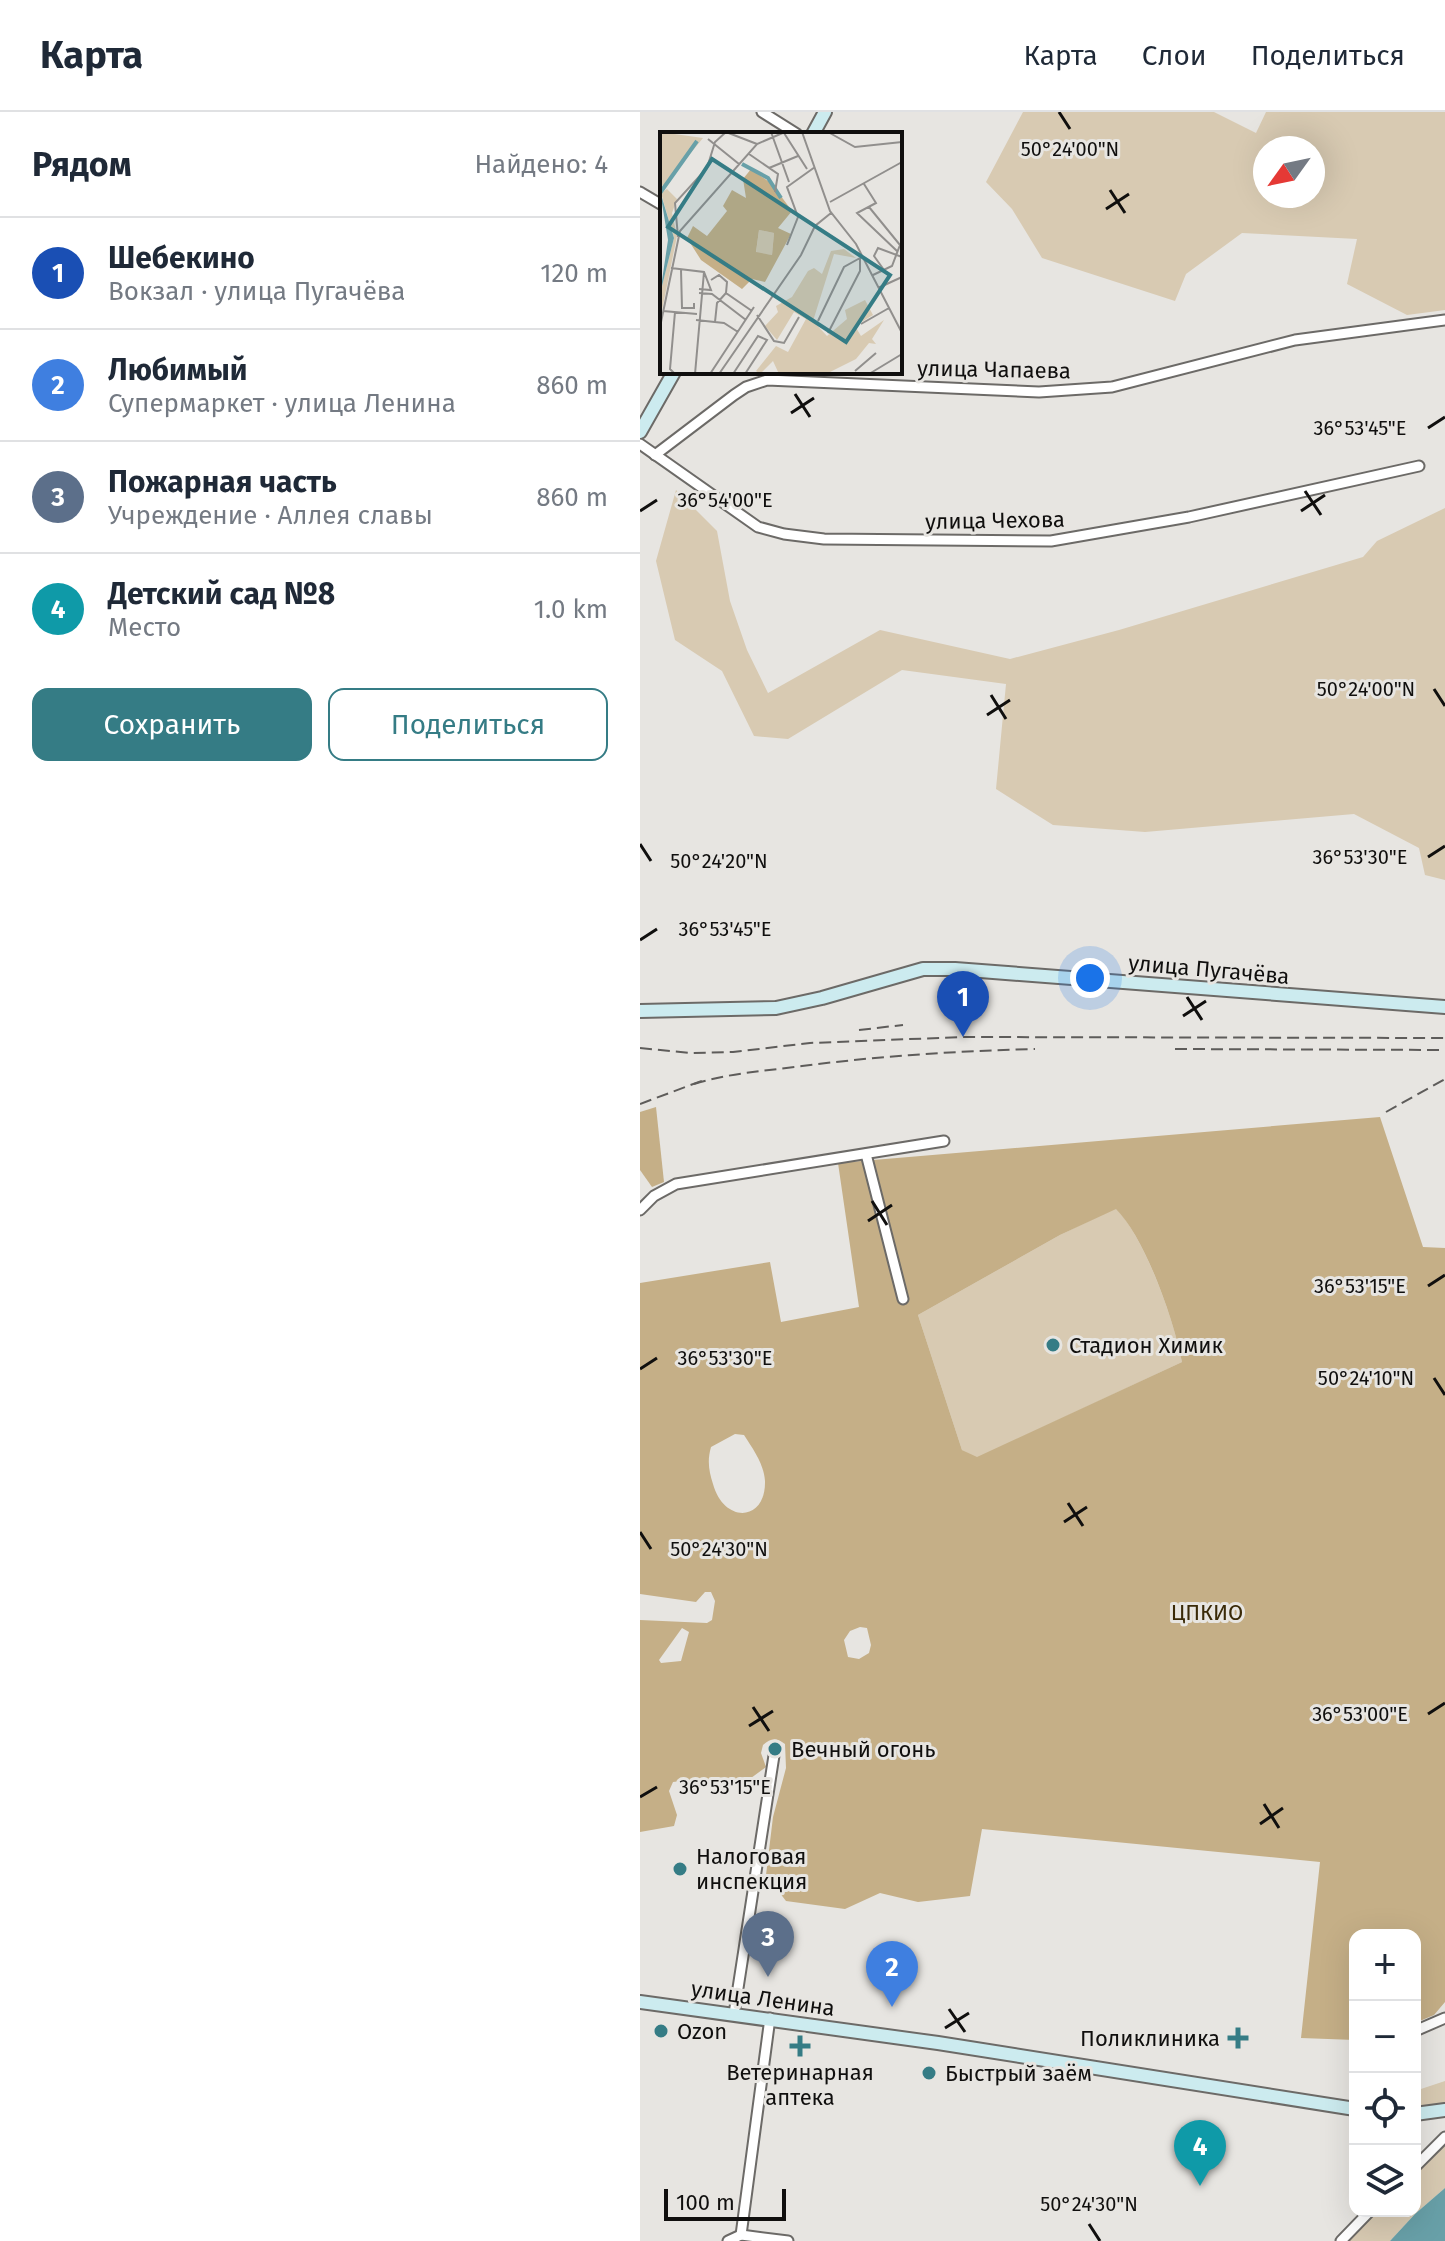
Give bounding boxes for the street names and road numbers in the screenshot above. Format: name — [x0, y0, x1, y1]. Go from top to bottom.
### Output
street label: улица Чапаева — [917, 355, 1071, 384]
street label: улица Чехова — [925, 506, 1065, 535]
street label: улица Пугачёва — [1127, 949, 1291, 990]
street label: улица Ленина — [689, 1975, 837, 2022]

